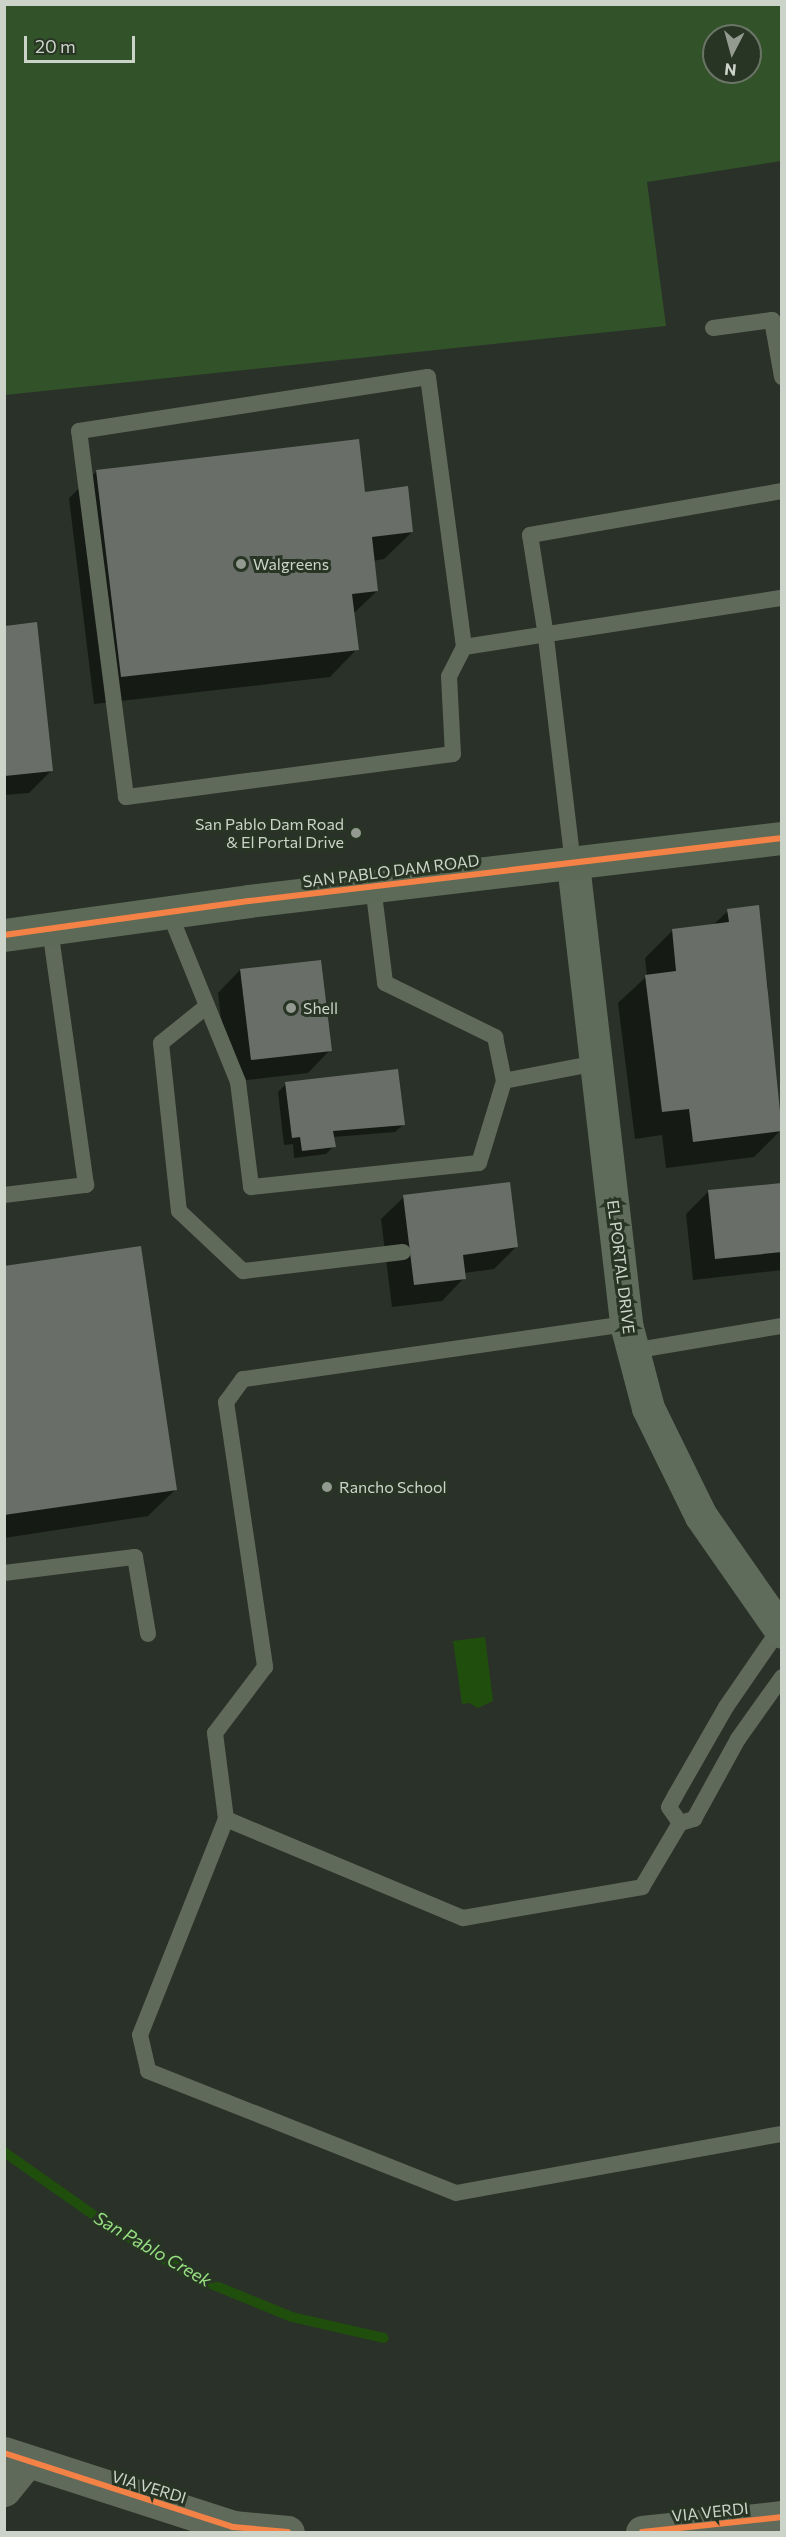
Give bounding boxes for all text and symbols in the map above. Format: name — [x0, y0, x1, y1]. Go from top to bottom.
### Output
scale bar — [27, 24, 138, 62]
north arrow — [702, 24, 762, 84]
text: 20 m — [35, 35, 76, 57]
text: N — [723, 60, 737, 80]
place label: Walgreens — [253, 554, 329, 574]
marker: Walgreens — [234, 557, 248, 571]
place label: San Pablo Dam Road & El Portal Drive — [195, 814, 344, 852]
marker: San Pablo Dam Road & El Portal Drive — [349, 826, 363, 840]
street label: SAN PABLO DAM ROAD — [302, 851, 480, 891]
place label: Shell — [303, 998, 338, 1018]
marker: Shell — [284, 1001, 298, 1015]
street label: EL PORTAL DRIVE — [603, 1199, 639, 1335]
place label: Rancho School — [339, 1477, 447, 1497]
marker: Rancho School — [320, 1480, 334, 1494]
water label: San Pablo Creek — [91, 2207, 215, 2291]
street label: VIA VERDI — [109, 2467, 189, 2507]
street label: VIA VERDI — [671, 2498, 749, 2526]

